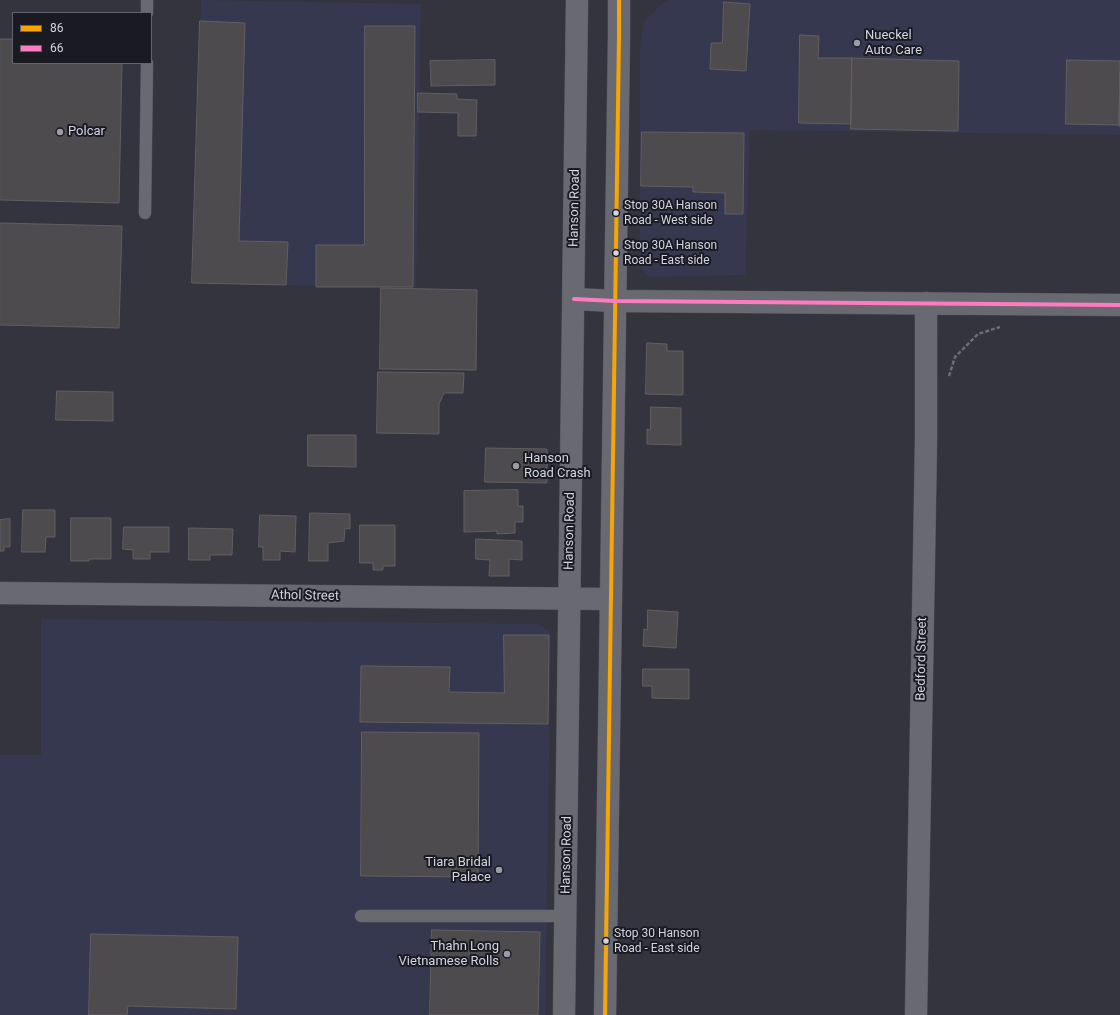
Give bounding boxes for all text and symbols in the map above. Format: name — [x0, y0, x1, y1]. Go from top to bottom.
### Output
legend — [12, 12, 152, 64]
text: 86 — [50, 21, 64, 35]
place label: Nueckel Auto Care — [865, 28, 922, 59]
marker: Nueckel Auto Care — [852, 38, 862, 48]
text: 66 — [50, 41, 64, 55]
place label: Polcar — [68, 124, 105, 140]
marker: Polcar — [55, 127, 65, 137]
street label: Hanson Road — [567, 169, 583, 247]
place label: Stop 30A Hanson Road - West side — [624, 199, 717, 227]
marker: Stop 30A Hanson Road - West side — [611, 208, 621, 218]
place label: Stop 30A Hanson Road - East side — [624, 239, 717, 267]
marker: Stop 30A Hanson Road - East side — [611, 248, 621, 258]
place label: Hanson Road Crash — [524, 451, 591, 482]
marker: Hanson Road Crash — [511, 461, 521, 471]
street label: Hanson Road — [562, 492, 578, 570]
street label: Athol Street — [271, 588, 339, 604]
street label: Bedford Street — [913, 617, 931, 701]
street label: Hanson Road — [559, 816, 575, 894]
place label: Tiara Bridal Palace — [425, 855, 491, 886]
marker: Tiara Bridal Palace — [494, 865, 504, 875]
place label: Stop 30 Hanson Road - East side — [614, 927, 699, 955]
marker: Stop 30 Hanson Road - East side — [601, 936, 611, 946]
place label: Thahn Long Vietnamese Rolls — [399, 939, 499, 970]
marker: Thahn Long Vietnamese Rolls — [502, 949, 512, 959]

